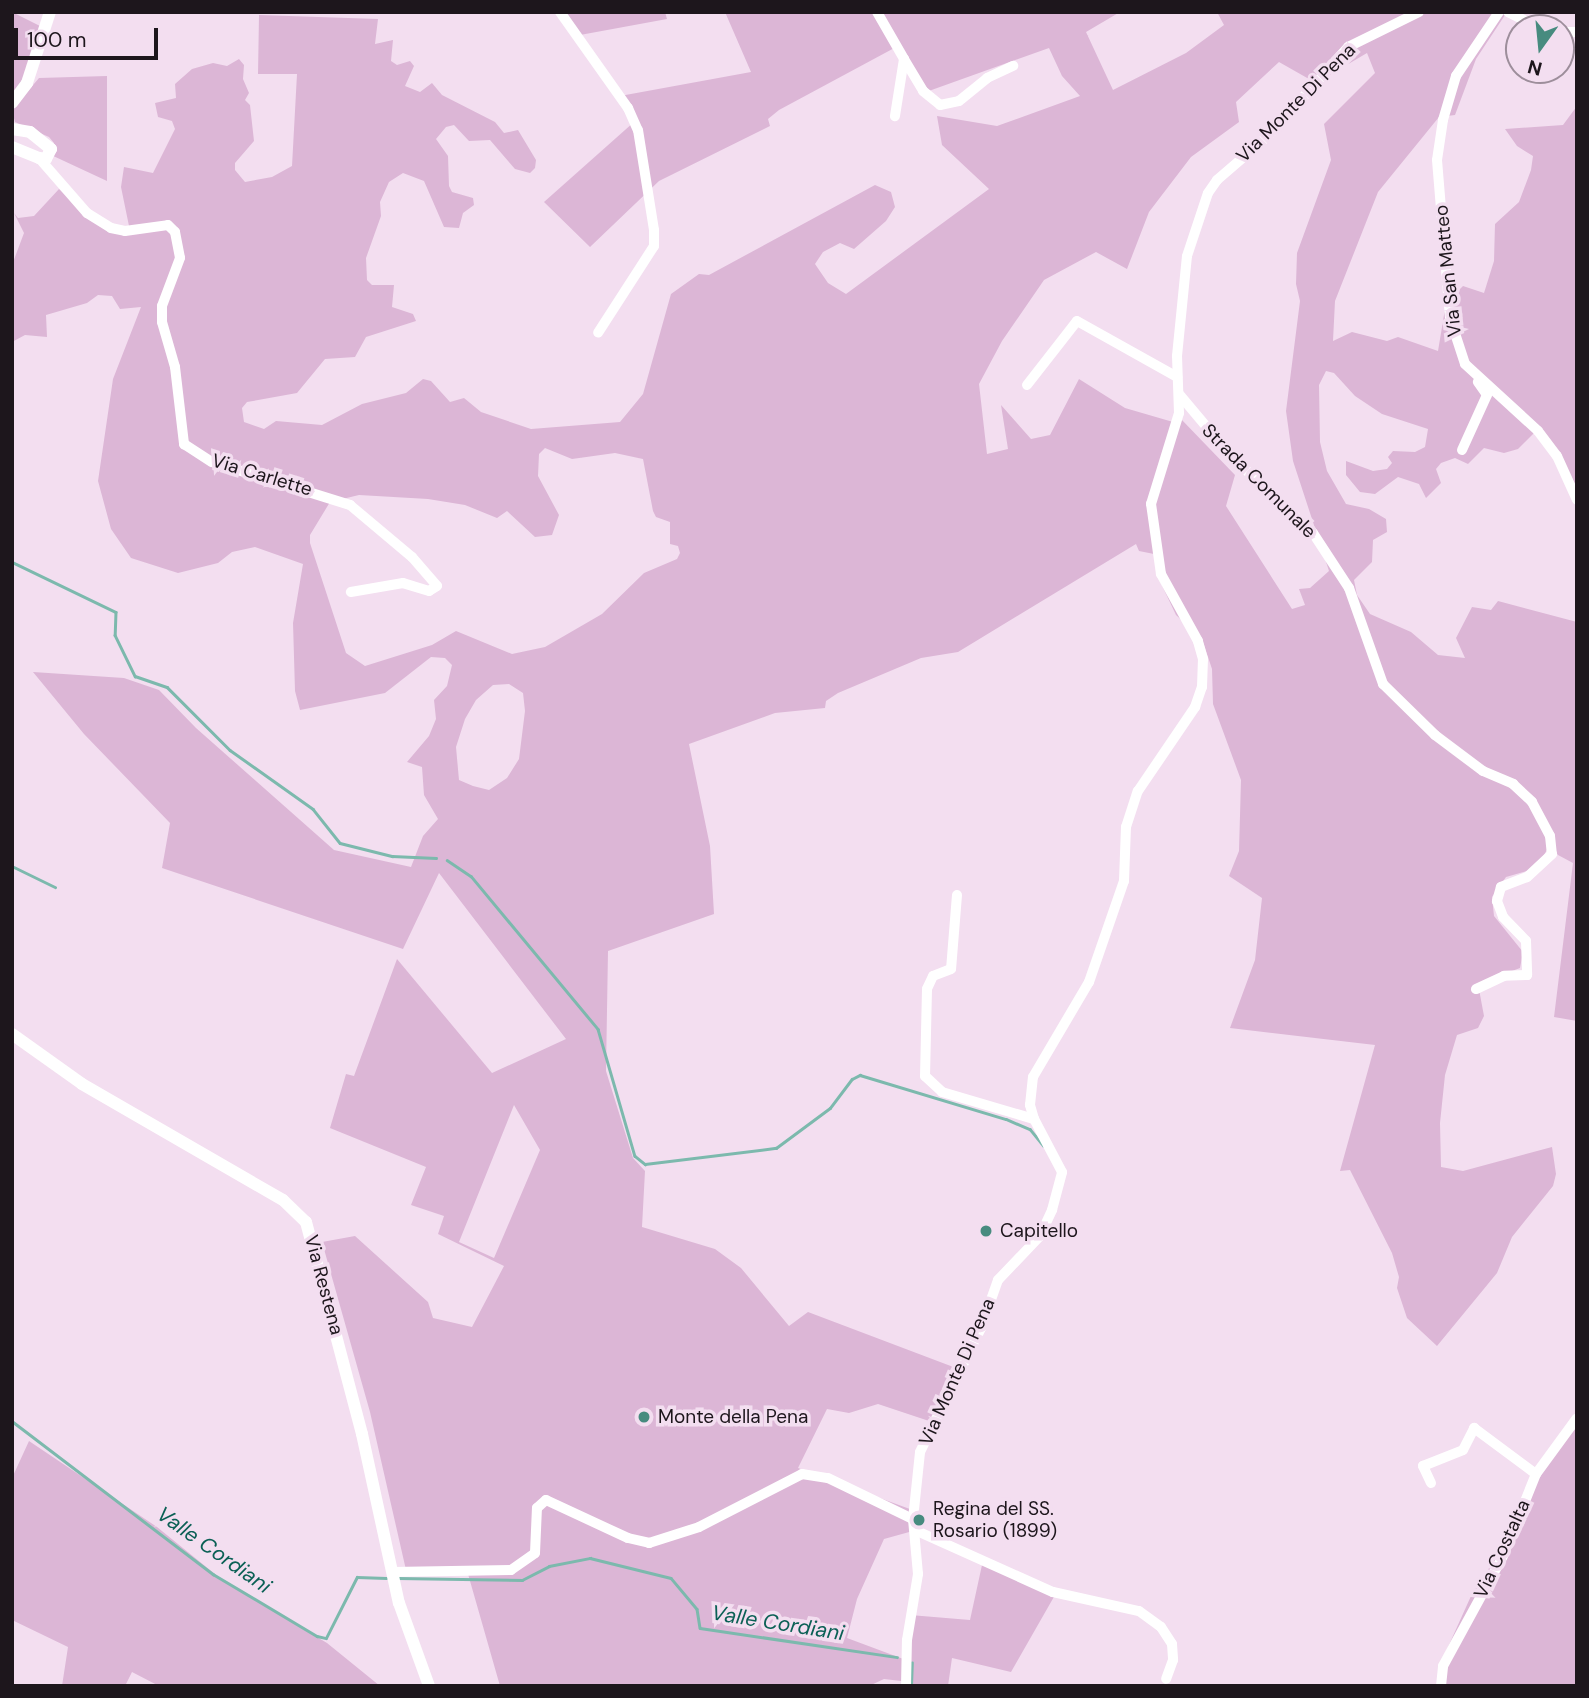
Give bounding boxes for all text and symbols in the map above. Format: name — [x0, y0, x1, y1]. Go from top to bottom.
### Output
scale bar — [18, 14, 161, 58]
north arrow — [1505, 14, 1575, 84]
text: 100 m — [27, 26, 87, 54]
street label: Via Monte Di Pena — [1232, 39, 1360, 167]
text: N — [1525, 54, 1545, 82]
street label: Via San Matteo — [1430, 204, 1466, 338]
street label: Strada Comunale — [1197, 419, 1321, 543]
street label: Via Carlette — [209, 449, 315, 501]
place label: Capitello — [1000, 1220, 1078, 1242]
marker: Capitello — [978, 1223, 994, 1239]
street label: Via Restena — [300, 1233, 348, 1337]
street label: Via Monte Di Pena — [914, 1295, 1000, 1449]
place label: Monte della Pena — [658, 1406, 808, 1428]
marker: Monte della Pena — [636, 1409, 652, 1425]
street label: Via Costalta — [1469, 1496, 1535, 1602]
place label: Regina del SS. Rosario (1899) — [933, 1498, 1057, 1542]
water label: Valle Cordiani — [152, 1501, 276, 1599]
marker: Regina del SS. Rosario (1899) — [911, 1512, 927, 1528]
water label: Valle Cordiani — [710, 1600, 846, 1646]

